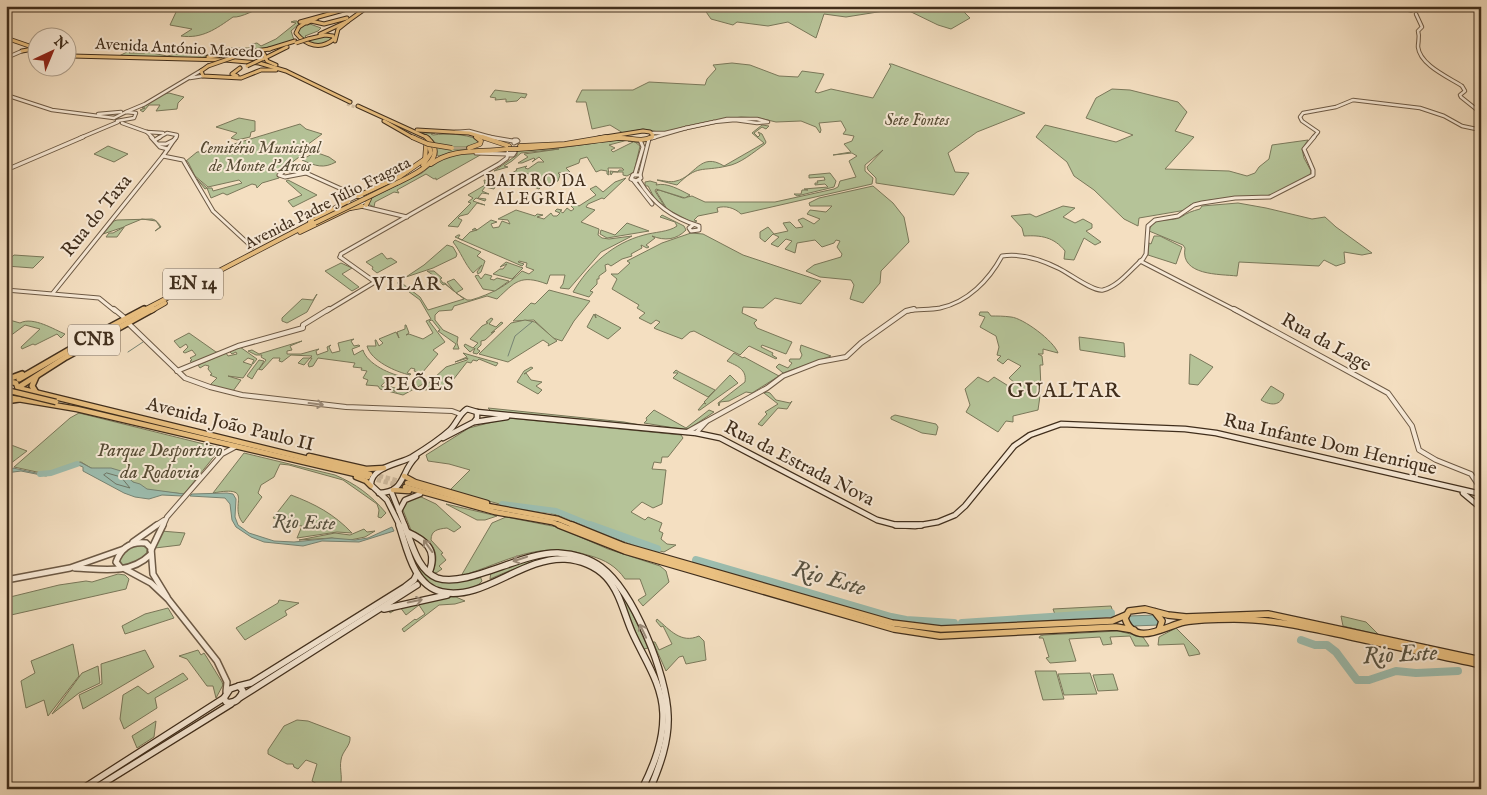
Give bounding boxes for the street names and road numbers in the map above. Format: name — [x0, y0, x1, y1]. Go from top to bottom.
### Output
street label: Avenida António Macedo — [94, 35, 264, 63]
street label: Avenida Padre Júlio Fragata — [241, 153, 414, 255]
street label: Rua do Taxa — [56, 169, 138, 262]
road number: EN 14 — [163, 268, 223, 300]
street label: Rua da Lage — [1277, 308, 1376, 378]
road number: CNB — [68, 324, 120, 356]
street label: Avenida João Paulo II — [143, 392, 316, 457]
street label: Rua Infante Dom Henrique — [1221, 409, 1439, 481]
street label: Rua da Estrada Nova — [720, 416, 879, 513]

